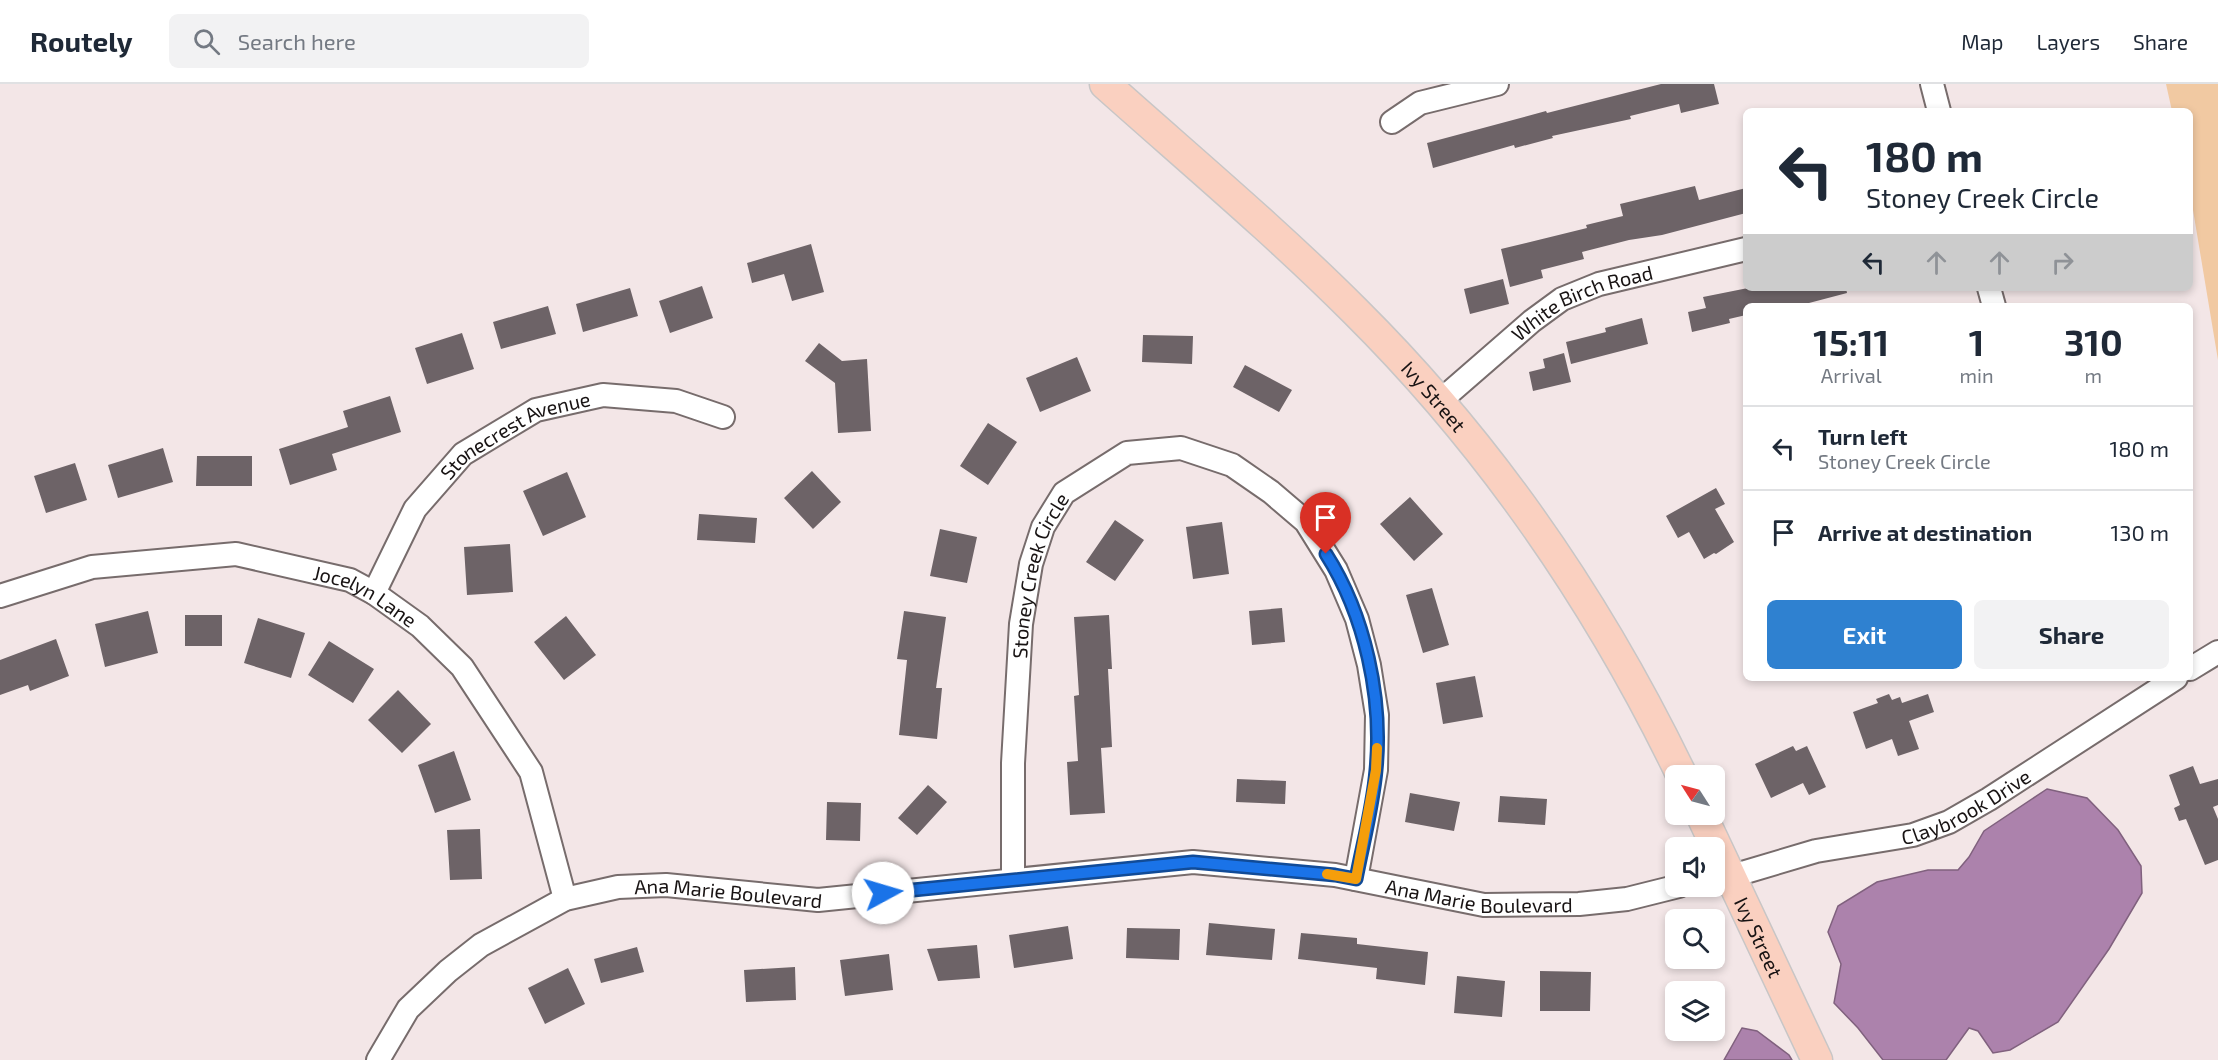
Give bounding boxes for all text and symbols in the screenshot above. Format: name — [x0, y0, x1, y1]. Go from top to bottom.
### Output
search box — [169, 14, 589, 68]
text: Routely — [30, 24, 133, 58]
icon: search — [190, 25, 223, 58]
text: Search here — [238, 28, 356, 54]
text: Map — [1961, 29, 2003, 54]
text: Layers — [2036, 29, 2100, 54]
text: Share — [2133, 29, 2188, 54]
text: 180 m — [1866, 130, 1983, 180]
icon: left — [1767, 132, 1845, 210]
text: Stoney Creek Circle — [1866, 181, 2099, 213]
icon: left — [1857, 246, 1890, 279]
icon: ahead — [1920, 246, 1953, 279]
icon: ahead — [1983, 246, 2016, 279]
icon: right — [2046, 246, 2079, 279]
street label: White Birch Road — [1506, 260, 1655, 346]
text: 15:11 — [1813, 320, 1889, 363]
text: 1 — [1969, 320, 1984, 363]
text: 310 — [2064, 320, 2123, 363]
street label: Ivy Street — [1397, 356, 1472, 437]
text: Arrival — [1821, 363, 1882, 387]
text: min — [1959, 363, 1994, 387]
text: m — [2085, 363, 2102, 387]
street label: Stonecrest Avenue — [435, 386, 592, 484]
text: Turn left — [1818, 423, 1907, 449]
icon: left — [1767, 432, 1800, 465]
text: 180 m — [2109, 435, 2169, 461]
text: Stoney Creek Circle — [1818, 449, 1991, 473]
street label: Stoney Creek Circle — [1007, 488, 1073, 659]
pin — [1300, 492, 1351, 554]
icon: arrive — [1309, 501, 1342, 534]
icon: arrive — [1767, 516, 1800, 549]
text: Arrive at destination — [1818, 519, 2032, 545]
text: 130 m — [2111, 519, 2169, 545]
street label: Jocelyn Lane — [311, 560, 422, 632]
button: Exit — [1767, 600, 1962, 669]
button: Share — [1974, 600, 2169, 669]
street label: Claybrook Drive — [1900, 764, 2035, 849]
north arrow — [1665, 765, 1725, 825]
map controls — [1665, 765, 1725, 1041]
button: sound — [1665, 837, 1725, 897]
position arrow — [851, 861, 915, 925]
street label: Ana Marie Boulevard — [634, 873, 823, 912]
street label: Ana Marie Boulevard — [1383, 873, 1573, 917]
street label: Ivy Street — [1730, 893, 1788, 981]
button: search — [1665, 909, 1725, 969]
button: layers — [1665, 981, 1725, 1041]

